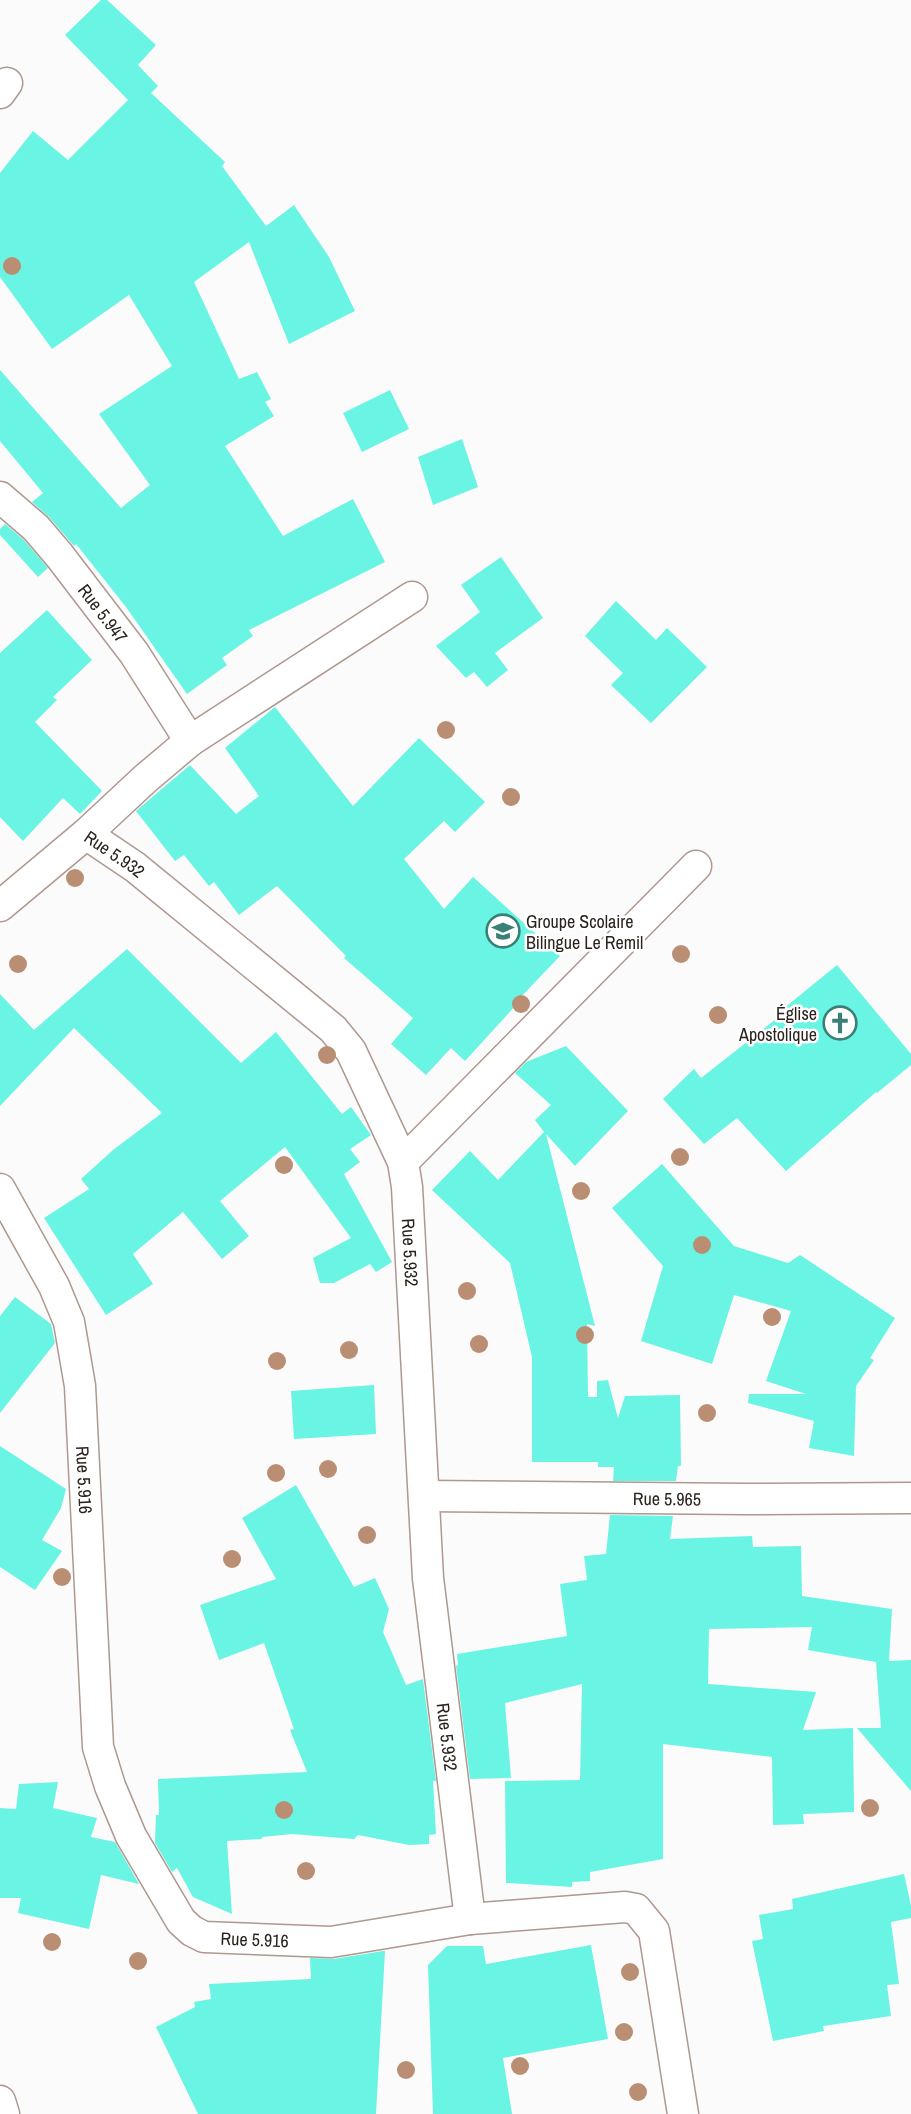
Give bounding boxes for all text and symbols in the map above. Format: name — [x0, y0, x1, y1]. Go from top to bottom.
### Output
street label: Rue 5.947 — [73, 578, 134, 648]
street label: Rue 5.932 — [80, 824, 151, 883]
place label: Groupe Scolaire Bilingue Le Remil — [526, 909, 643, 955]
school or university icon: Groupe Scolaire Bilingue Le Remil — [485, 913, 521, 949]
place label: Église Apostolique — [738, 1001, 817, 1047]
church icon: Église Apostolique — [822, 1005, 858, 1041]
street label: Rue 5.932 — [396, 1218, 425, 1287]
street label: Rue 5.916 — [71, 1445, 99, 1515]
street label: Rue 5.965 — [633, 1485, 701, 1511]
street label: Rue 5.932 — [431, 1701, 464, 1772]
street label: Rue 5.916 — [220, 1925, 289, 1953]

